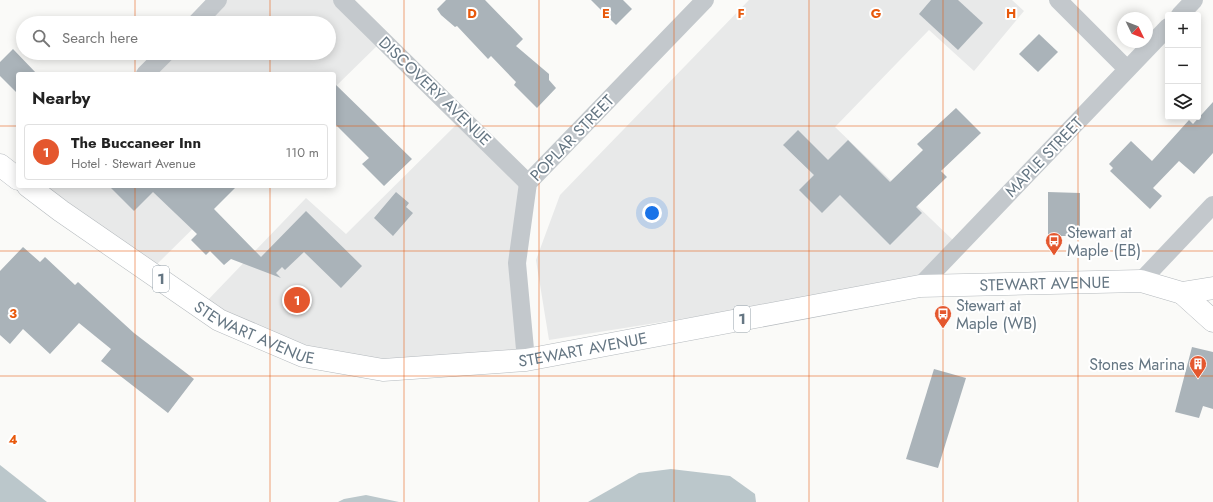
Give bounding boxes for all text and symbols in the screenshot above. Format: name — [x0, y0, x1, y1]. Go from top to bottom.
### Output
text: D — [467, 4, 477, 23]
text: E — [602, 4, 610, 23]
text: F — [737, 4, 745, 23]
text: G — [871, 4, 882, 23]
text: H — [1006, 4, 1016, 23]
north arrow — [1117, 12, 1153, 48]
map controls — [1165, 12, 1201, 120]
button: + — [1165, 12, 1201, 48]
search box — [16, 16, 336, 60]
icon: search — [30, 27, 52, 49]
text: Search here — [62, 27, 138, 49]
street label: DISCOVERY AVENUE — [374, 31, 496, 151]
button: − — [1165, 48, 1201, 84]
button: layers — [1165, 84, 1201, 120]
text: Nearby — [32, 86, 90, 110]
street label: POPLAR STREET — [525, 89, 620, 186]
street label: MAPLE STREET — [1000, 111, 1089, 202]
text: The Buccaneer Inn — [71, 132, 201, 154]
text: 1 — [43, 143, 49, 162]
text: 110 m — [285, 143, 319, 162]
text: Hotel · Stewart Avenue — [71, 154, 196, 173]
your location — [642, 203, 662, 223]
place label: Stewart at Maple (EB) — [1067, 221, 1141, 262]
bus stop icon: Stewart at Maple (EB) — [1044, 231, 1064, 256]
road number: 1 — [153, 266, 169, 292]
street label: STEWART AVENUE — [979, 270, 1110, 296]
pin: 1 — [284, 285, 310, 315]
place label: Stewart at Maple (WB) — [956, 294, 1037, 335]
street label: STEWART AVENUE — [190, 295, 316, 369]
text: 3 — [9, 304, 17, 323]
bus stop icon: Stewart at Maple (WB) — [933, 304, 953, 329]
road number: 1 — [734, 306, 750, 332]
street label: STEWART AVENUE — [518, 326, 649, 372]
place label: Stones Marina — [1089, 353, 1185, 376]
building icon: Stones Marina — [1188, 354, 1208, 379]
text: 4 — [8, 430, 18, 449]

